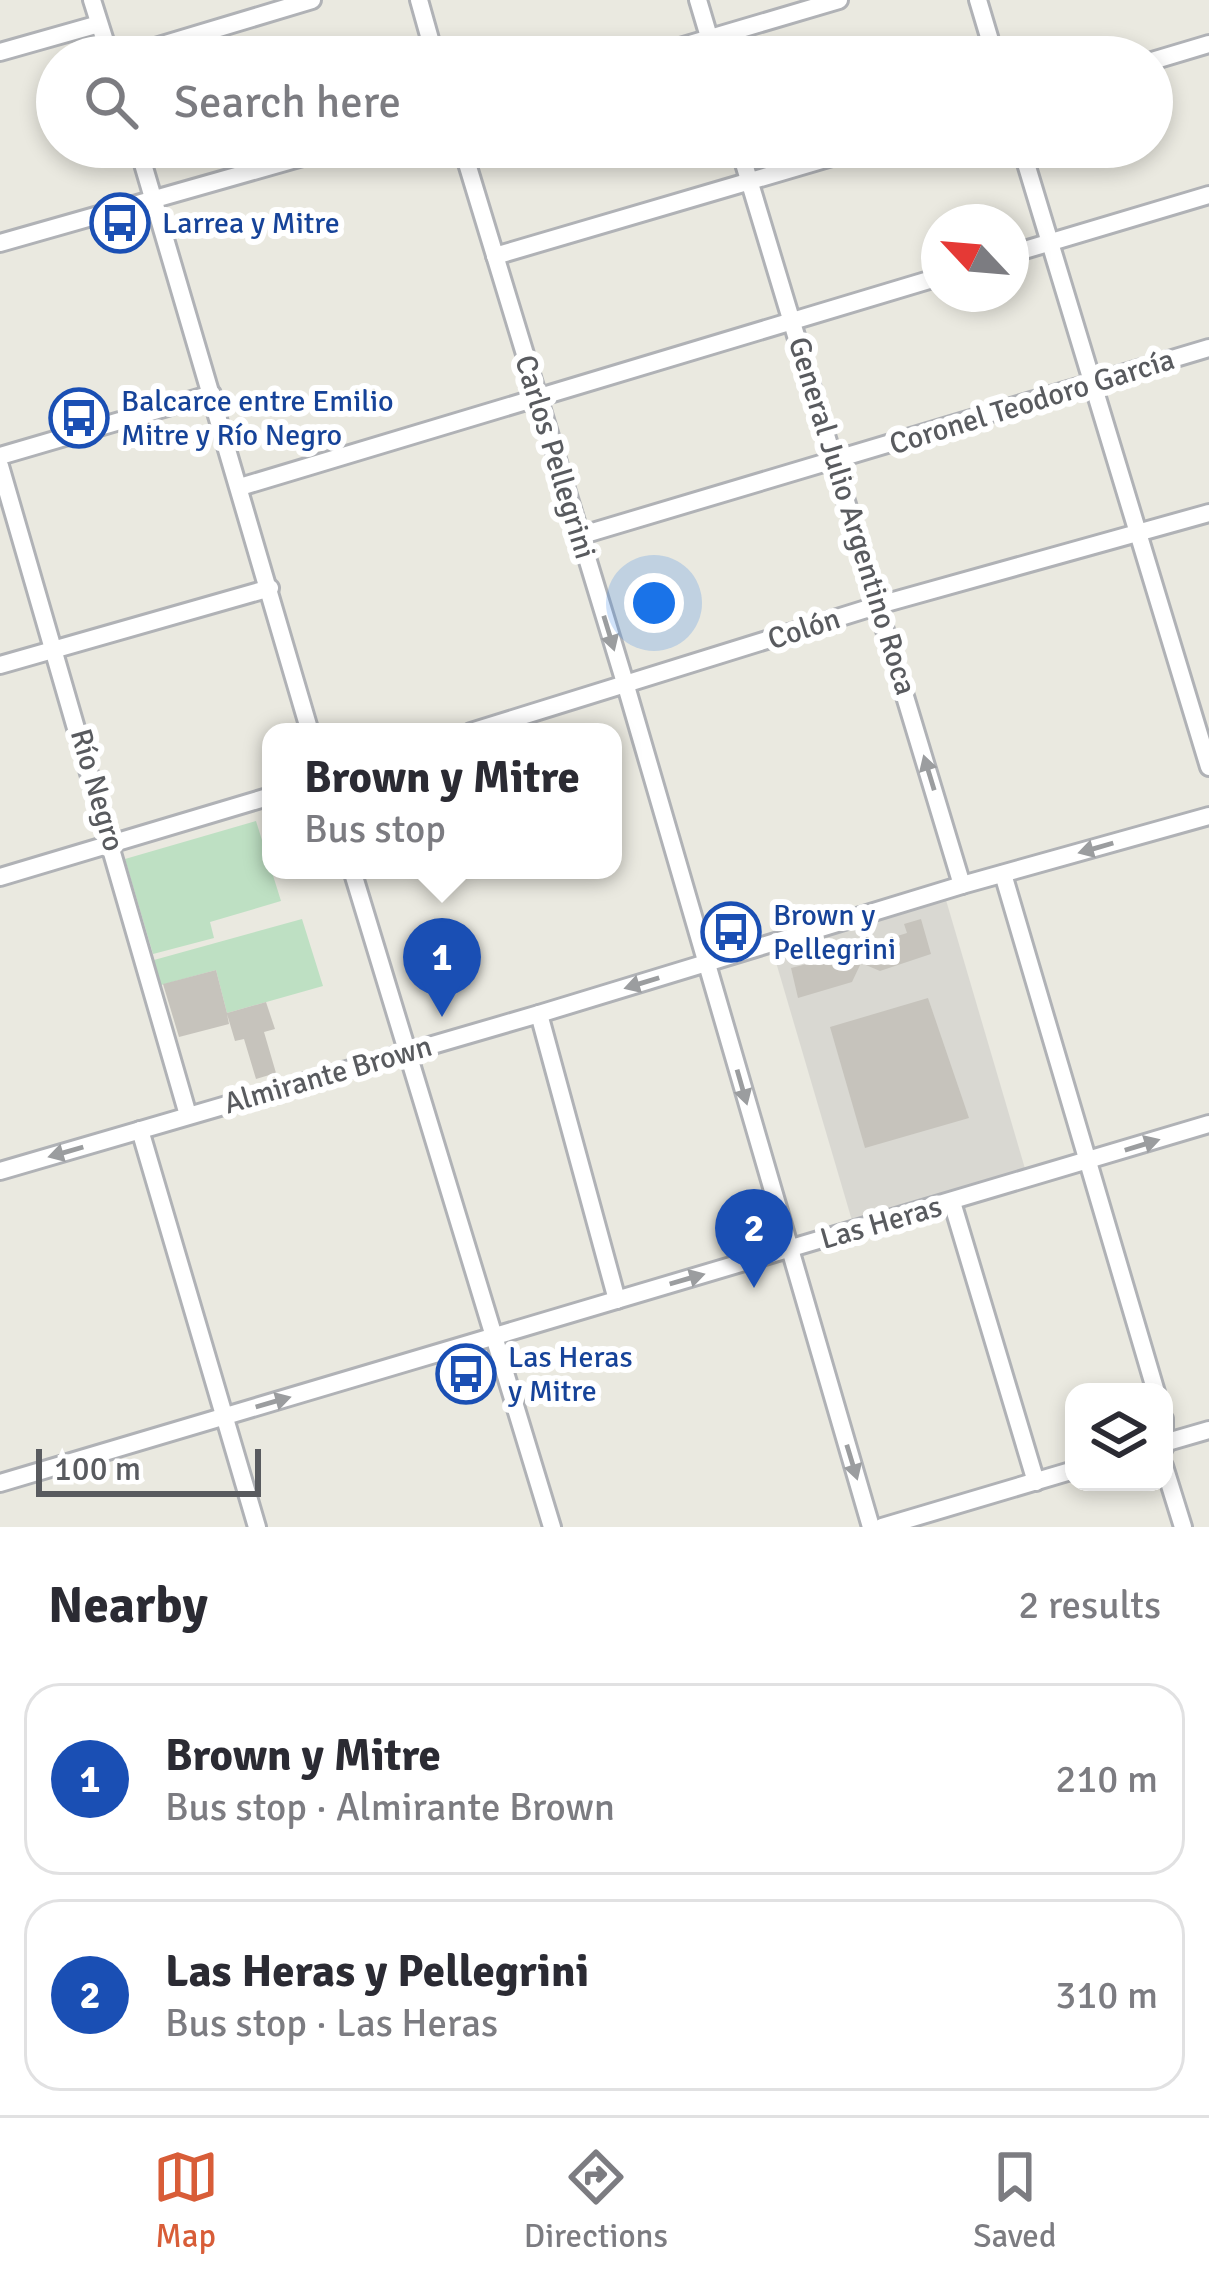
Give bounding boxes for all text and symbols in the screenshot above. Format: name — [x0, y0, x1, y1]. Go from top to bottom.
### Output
search box — [36, 36, 1173, 168]
icon: search — [78, 69, 144, 135]
text: Search here — [174, 75, 401, 130]
bus stop icon: Larrea y Mitre — [89, 192, 151, 254]
north arrow — [921, 204, 1029, 312]
place label: Larrea y Mitre — [162, 205, 340, 242]
street label: General Julio Argentino Roca — [780, 333, 924, 699]
street label: Coronel Teodoro García — [885, 341, 1179, 463]
street label: Carlos Pellegrini — [506, 351, 604, 563]
place label: Balcarce entre Emilio Mitre y Río Negro — [121, 383, 394, 454]
bus stop icon: Balcarce entre Emilio Mitre y Río Negro — [48, 387, 110, 449]
your location — [624, 573, 684, 633]
street label: Colón — [763, 600, 845, 658]
one-way arrow — [600, 615, 619, 651]
popup — [262, 723, 622, 879]
street label: Río Negro — [62, 725, 132, 855]
text: Brown y Mitre — [304, 750, 580, 805]
one-way arrow — [919, 754, 937, 791]
text: Bus stop — [304, 805, 446, 853]
one-way arrow — [1078, 840, 1114, 858]
place label: Brown y Pellegrini — [773, 897, 896, 968]
bus stop icon: Brown y Pellegrini — [700, 901, 762, 963]
pin: 1 — [403, 918, 481, 1017]
one-way arrow — [623, 975, 660, 993]
street label: Almirante Brown — [220, 1028, 436, 1122]
one-way arrow — [734, 1070, 752, 1106]
one-way arrow — [1124, 1135, 1161, 1153]
one-way arrow — [47, 1144, 84, 1162]
street label: Las Heras — [816, 1188, 946, 1258]
pin: 2 — [715, 1189, 793, 1288]
one-way arrow — [669, 1269, 706, 1287]
place label: Las Heras y Mitre — [508, 1339, 633, 1410]
bus stop icon: Las Heras y Mitre — [435, 1343, 497, 1405]
map controls — [1065, 1383, 1173, 1491]
button: layers — [1065, 1383, 1173, 1491]
one-way arrow — [255, 1392, 292, 1410]
scale bar — [36, 1443, 261, 1496]
one-way arrow — [844, 1444, 862, 1480]
text: 100 m — [54, 1449, 141, 1490]
text: Nearby — [48, 1574, 208, 1637]
text: 2 results — [1018, 1581, 1161, 1629]
text: Brown y Mitre — [165, 1728, 441, 1783]
text: 1 — [79, 1755, 101, 1803]
text: 210 m — [1055, 1755, 1158, 1803]
text: Bus stop · Almirante Brown — [165, 1783, 615, 1831]
text: Las Heras y Pellegrini — [165, 1944, 589, 1999]
text: 2 — [79, 1971, 101, 2019]
text: 310 m — [1055, 1971, 1158, 2019]
text: Bus stop · Las Heras — [165, 1999, 498, 2047]
tab: Map — [153, 2144, 219, 2257]
tab: Directions — [524, 2144, 668, 2257]
tab: Saved — [973, 2144, 1056, 2257]

